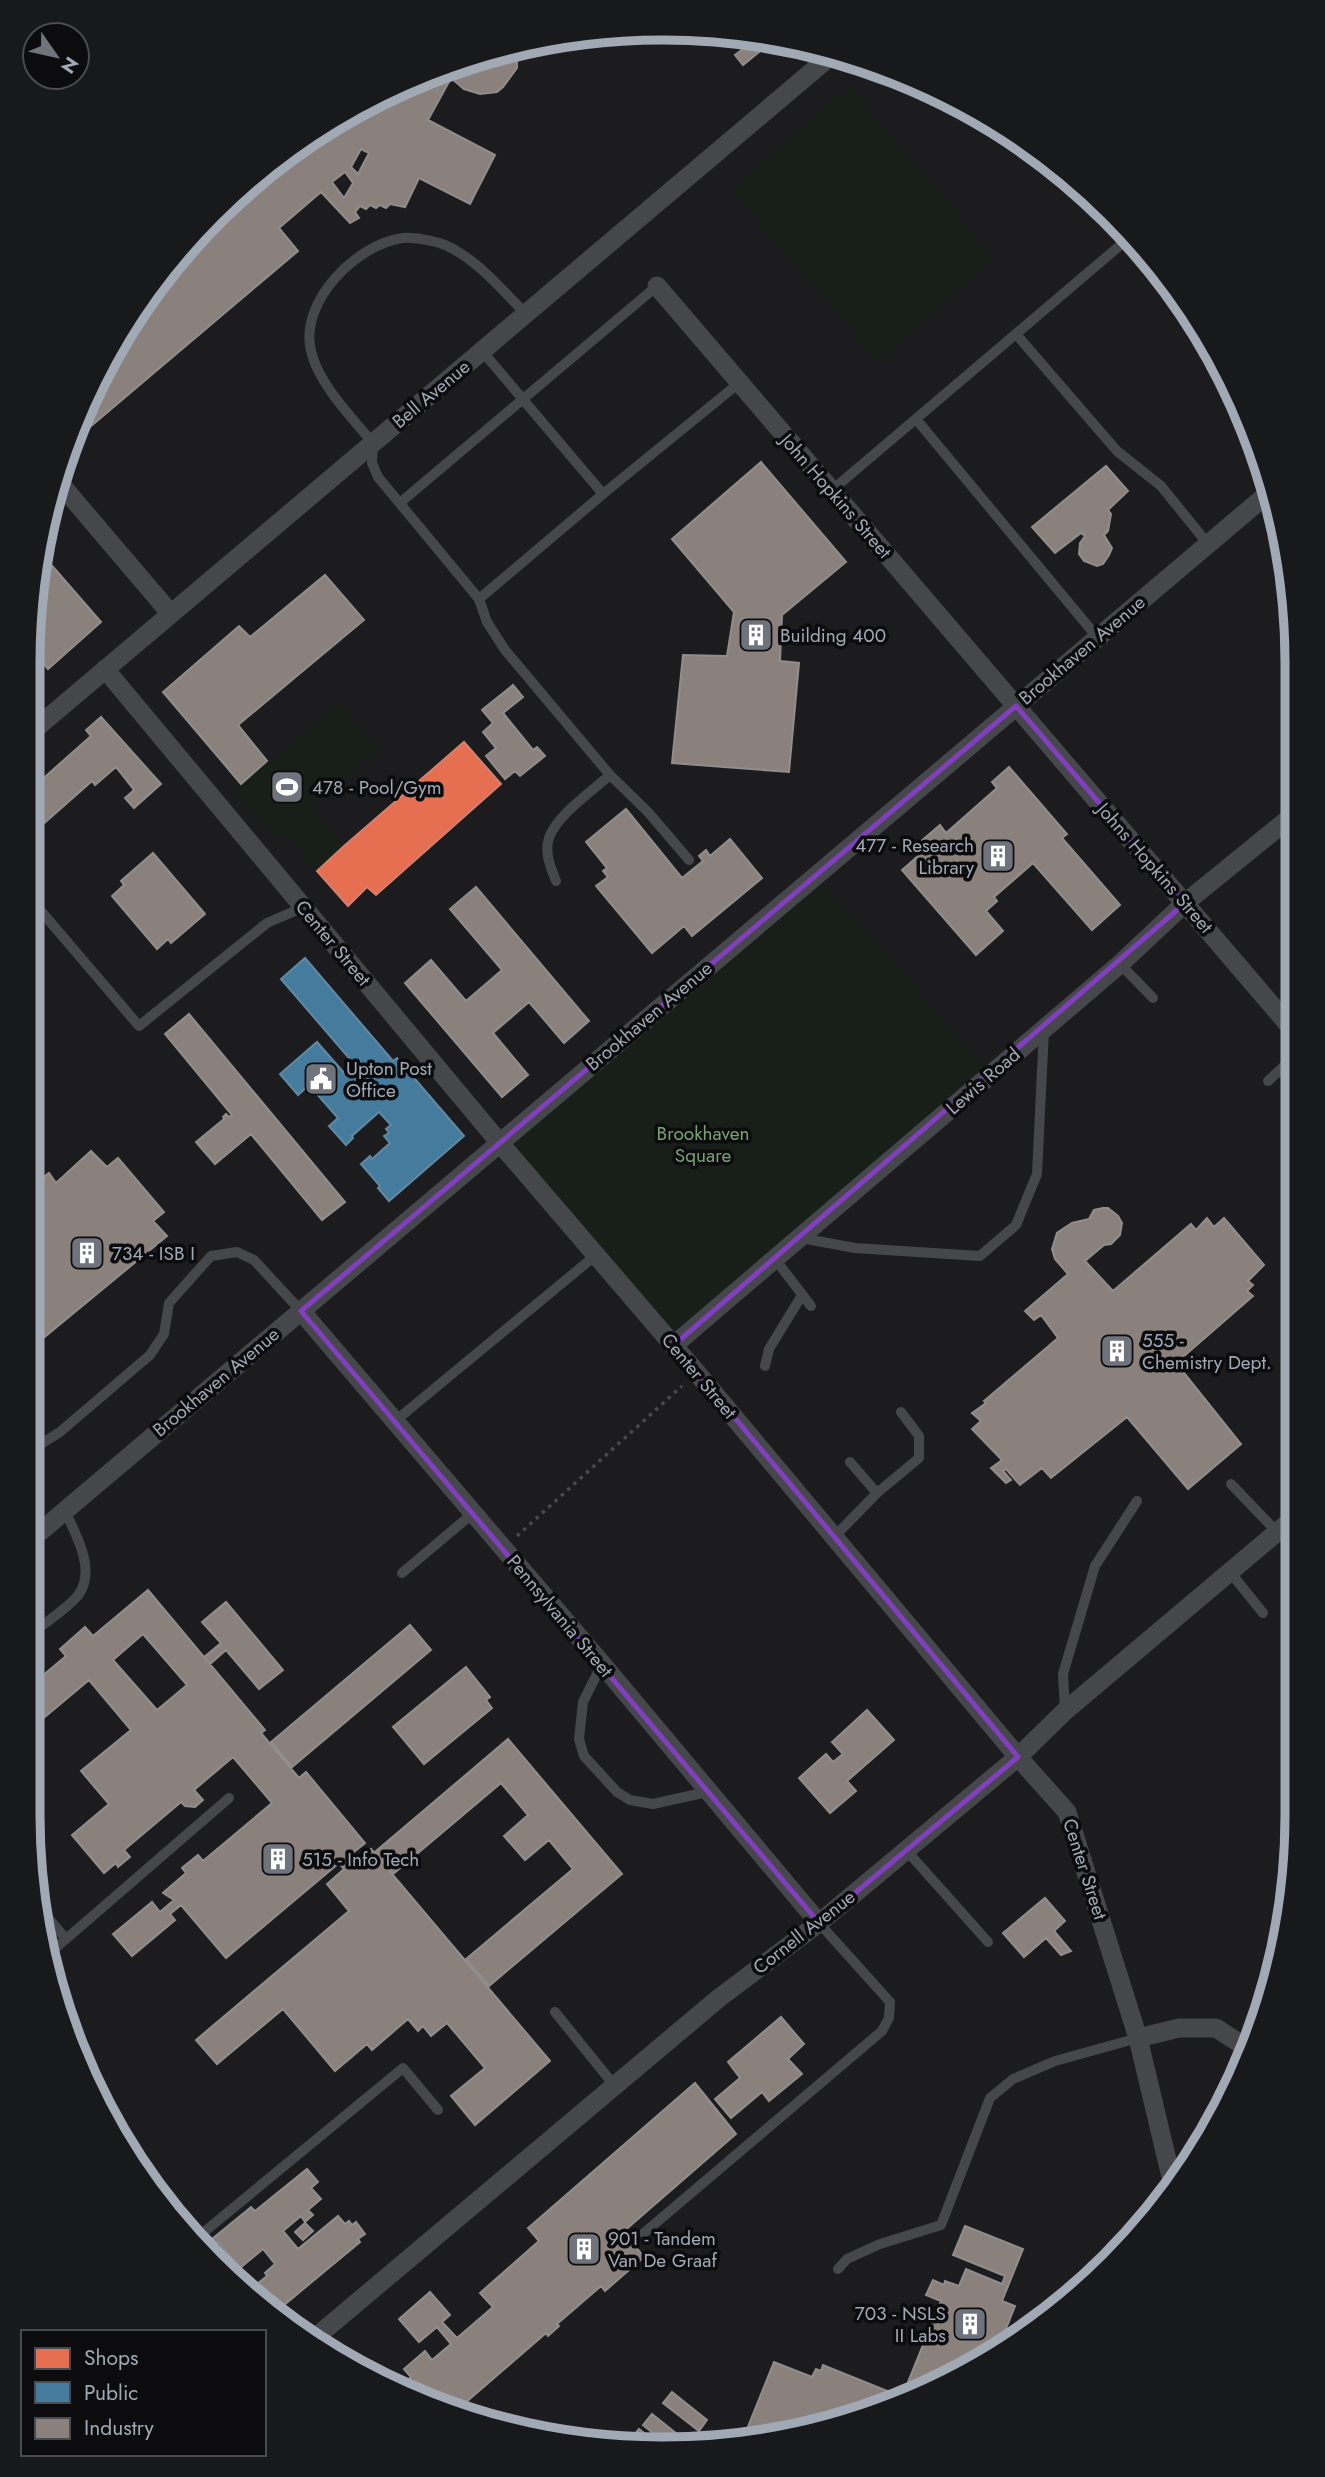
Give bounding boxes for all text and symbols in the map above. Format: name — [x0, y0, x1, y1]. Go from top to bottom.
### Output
north arrow — [21, 21, 91, 91]
text: N — [54, 51, 85, 79]
street label: Bell Avenue — [386, 353, 476, 435]
street label: John Hopkins Street — [772, 426, 898, 565]
street label: Brookhaven Avenue — [1013, 589, 1151, 711]
building icon: Building 400 — [737, 616, 775, 654]
place label: Building 400 — [780, 622, 886, 649]
sports icon: 478 - Pool/Gym — [268, 768, 306, 806]
place label: 478 - Pool/Gym — [312, 774, 441, 801]
street label: Johns Hopkins Street — [1089, 795, 1220, 939]
place label: 477 - Research Library — [855, 832, 975, 881]
building icon: 477 - Research Library — [979, 837, 1017, 875]
street label: Center Street — [289, 894, 377, 992]
street label: Brookhaven Avenue — [580, 955, 718, 1077]
street label: Lewis Road — [940, 1041, 1026, 1121]
place label: Upton Post Office — [346, 1055, 432, 1104]
public building icon: Upton Post Office — [302, 1060, 340, 1098]
park label: Brookhaven Square — [657, 1120, 749, 1169]
building icon: 734 - ISB I — [68, 1234, 106, 1272]
place label: 734 - ISB I — [112, 1240, 195, 1267]
street label: Brookhaven Avenue — [147, 1321, 285, 1443]
street label: Center Street — [655, 1327, 743, 1425]
place label: 555 - Chemistry Dept. — [1142, 1327, 1272, 1376]
building icon: 555 - Chemistry Dept. — [1098, 1332, 1136, 1370]
street label: Pennsylvania Street — [501, 1549, 620, 1683]
street label: Center Street — [1056, 1815, 1114, 1923]
building icon: 515 - Info Tech — [259, 1840, 297, 1878]
place label: 515 - Info Tech — [302, 1846, 419, 1873]
street label: Cornell Avenue — [747, 1883, 861, 1981]
place label: 901 - Tandem Van De Graaf — [608, 2225, 717, 2274]
building icon: 901 - Tandem Van De Graaf — [565, 2230, 603, 2268]
place label: 703 - NSLS II Labs — [855, 2300, 946, 2349]
building icon: 703 - NSLS II Labs — [951, 2305, 989, 2343]
legend — [21, 2330, 266, 2456]
text: Shops — [84, 2343, 138, 2373]
text: Public — [84, 2378, 138, 2408]
text: Industry — [84, 2413, 155, 2443]

